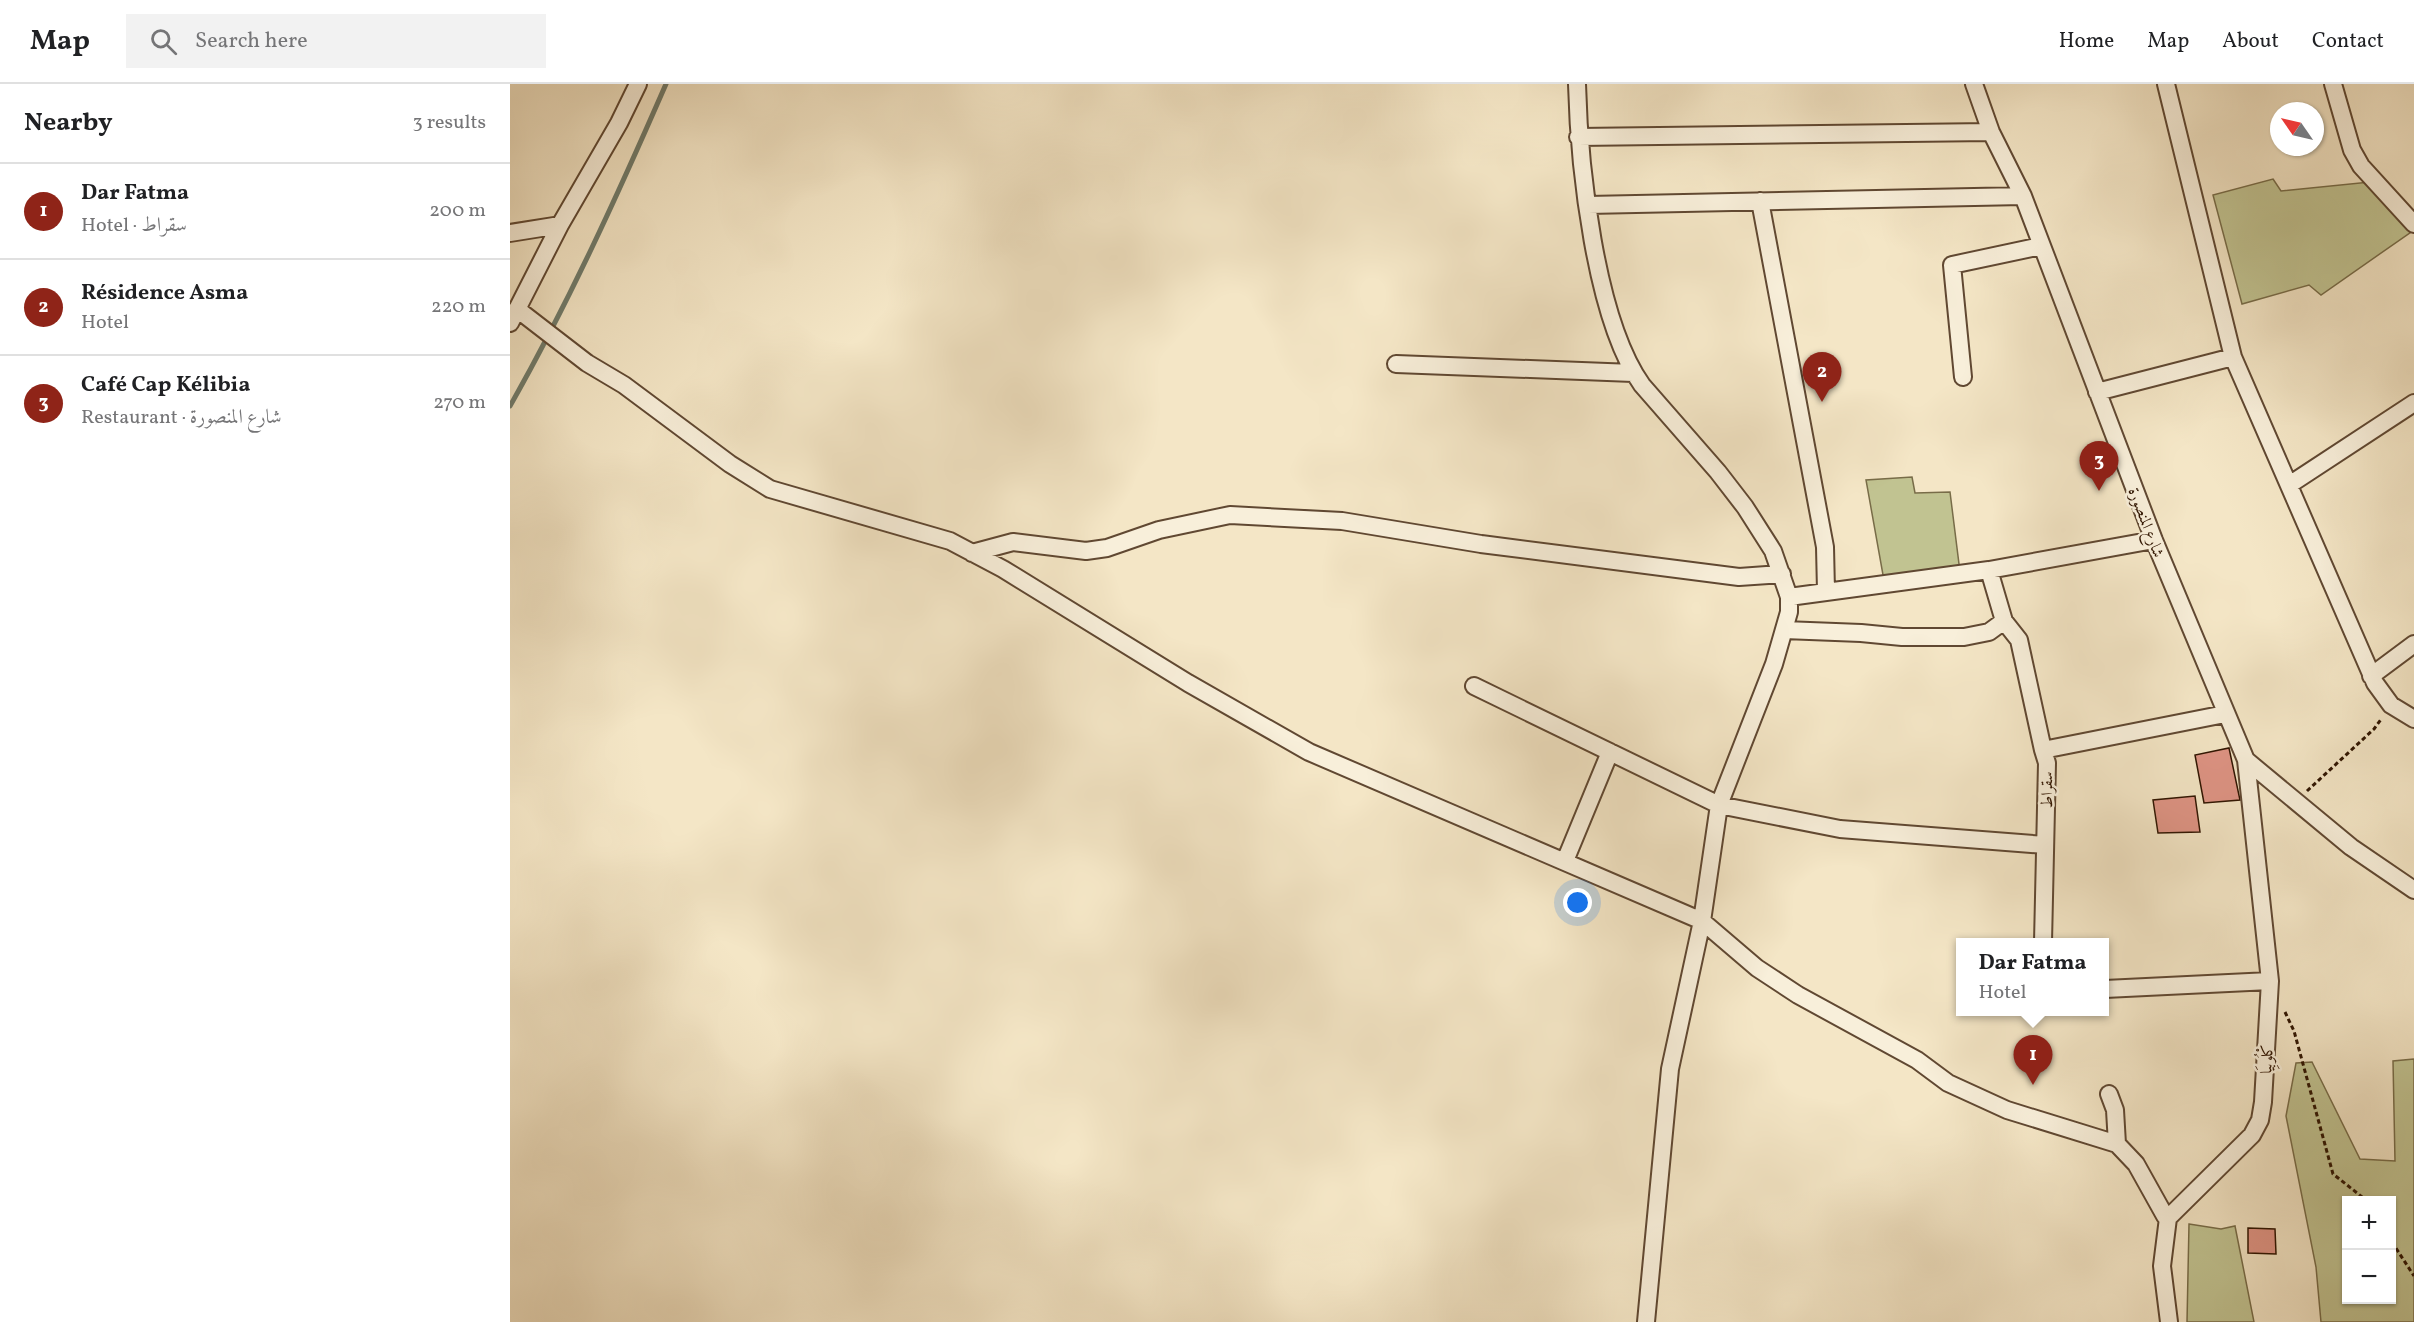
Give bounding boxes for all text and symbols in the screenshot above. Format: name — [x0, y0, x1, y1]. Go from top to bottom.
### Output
search box — [126, 14, 546, 68]
text: Map — [30, 22, 90, 61]
icon: search — [147, 25, 180, 58]
text: Search here — [195, 26, 308, 57]
text: Home — [2059, 27, 2114, 56]
text: Map — [2147, 27, 2189, 56]
text: About — [2222, 27, 2279, 56]
text: Contact — [2312, 27, 2384, 56]
north arrow — [2270, 102, 2324, 156]
text: Nearby — [24, 105, 113, 141]
text: 3 results — [412, 109, 486, 137]
text: Dar Fatma — [81, 178, 189, 209]
text: 1 — [39, 197, 48, 225]
text: 200 m — [429, 197, 486, 225]
text: Hotel · سقراط — [81, 212, 187, 240]
text: Résidence Asma — [81, 278, 248, 309]
text: 2 — [38, 293, 49, 321]
text: 220 m — [431, 293, 486, 321]
text: Hotel — [81, 309, 129, 337]
pin: 2 — [1802, 352, 1842, 402]
text: Café Cap Kélibia — [81, 370, 250, 401]
text: 3 — [38, 389, 49, 417]
text: 270 m — [433, 389, 486, 417]
text: Restaurant · شارع المنصورة — [81, 404, 282, 432]
pin: 3 — [2080, 442, 2118, 491]
street label: شارع المنصورة — [2121, 485, 2169, 561]
street label: سقراط — [2037, 771, 2059, 809]
your location — [1563, 888, 1592, 917]
popup — [1956, 938, 2109, 1016]
text: Dar Fatma — [1978, 948, 2087, 979]
text: Hotel — [1978, 979, 2026, 1007]
pin: 1 — [2014, 1036, 2053, 1085]
street label: كْلُوبِيَا — [2252, 1044, 2281, 1075]
map controls — [2342, 1196, 2396, 1304]
button: + — [2342, 1196, 2396, 1250]
button: − — [2342, 1250, 2396, 1304]

